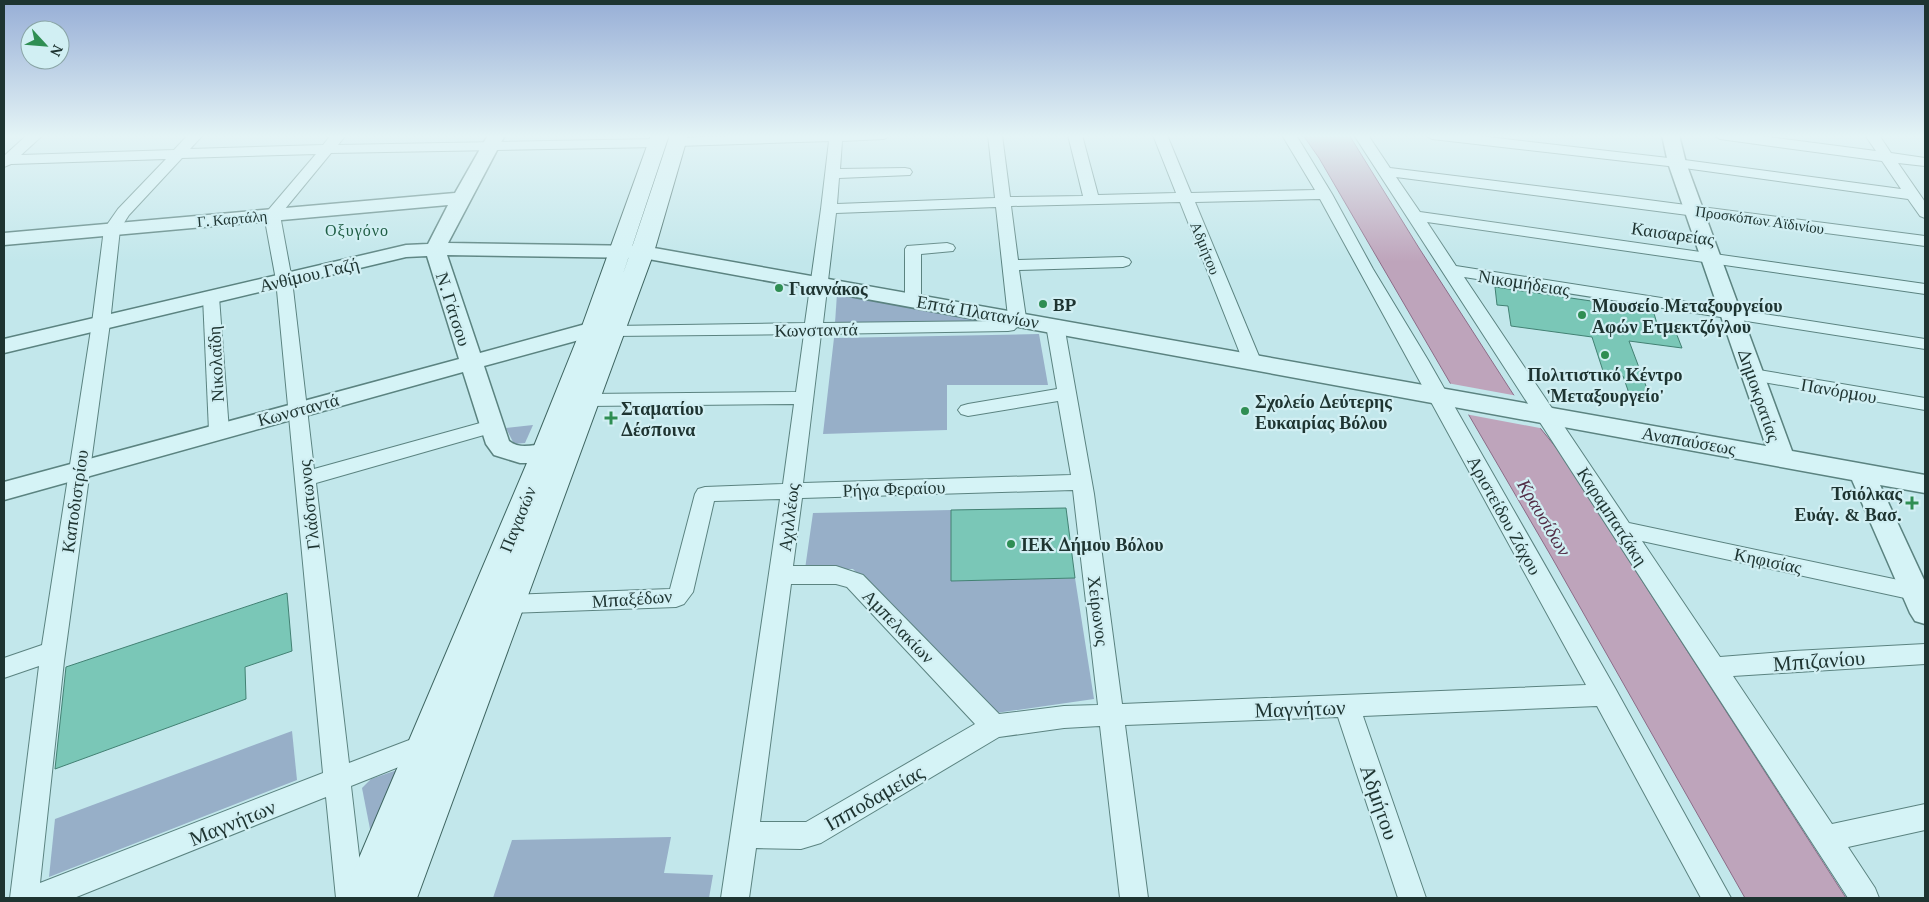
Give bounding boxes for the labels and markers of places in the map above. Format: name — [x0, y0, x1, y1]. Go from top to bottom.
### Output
place label: Γιαννάκος — [789, 276, 868, 300]
marker: Γιαννάκος — [773, 282, 785, 294]
place label: BP — [1053, 292, 1077, 316]
place label: Μουσείο Μεταξουργείου Αφών Ετμεκτζόγλου — [1592, 293, 1783, 338]
marker: BP — [1037, 298, 1049, 310]
marker: Μουσείο Μεταξουργείου Αφών Ετμεκτζόγλου — [1576, 309, 1588, 321]
marker: Πολιτιστικό Κέντρο 'Μεταξουργείο' — [1599, 349, 1611, 361]
place label: Πολιτιστικό Κέντρο 'Μεταξουργείο' — [1528, 362, 1682, 407]
place label: Σχολείο Δεύτερης Ευκαιρίας Βόλου — [1255, 389, 1392, 434]
place label: Σταματίου Δέσποινα — [621, 396, 704, 441]
marker: Σχολείο Δεύτερης Ευκαιρίας Βόλου — [1239, 405, 1251, 417]
marker: Σταματίου Δέσποινα — [605, 412, 617, 424]
place label: Τσιόλκας Ευάγ. & Βασ. — [1794, 481, 1902, 526]
marker: Τσιόλκας Ευάγ. & Βασ. — [1906, 497, 1918, 509]
place label: ΙΕΚ Δήμου Βόλου — [1021, 532, 1164, 556]
marker: ΙΕΚ Δήμου Βόλου — [1005, 538, 1017, 550]

